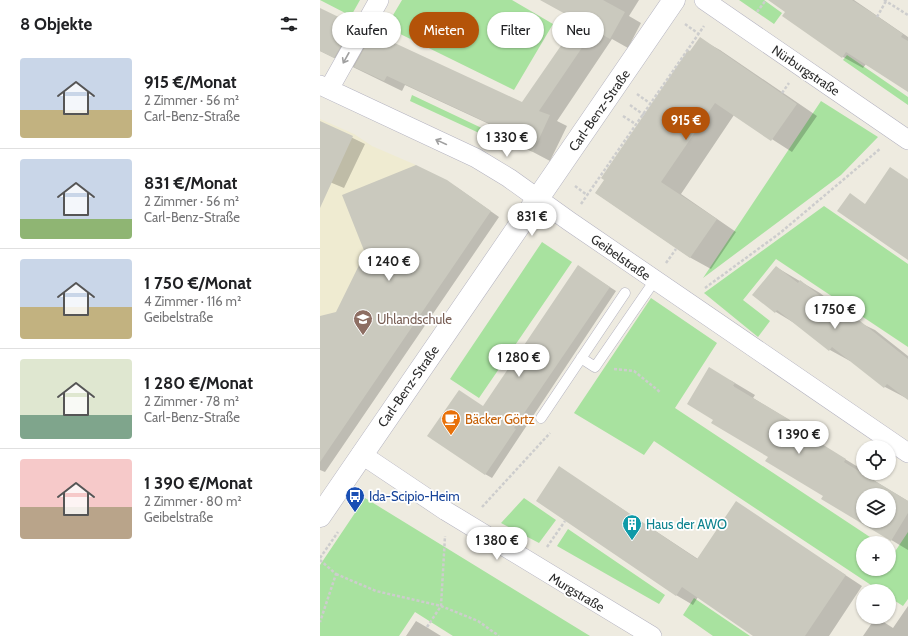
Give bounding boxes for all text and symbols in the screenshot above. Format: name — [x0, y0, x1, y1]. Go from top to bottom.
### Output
chip: Kaufen — [332, 12, 401, 48]
chip: Mieten — [409, 12, 479, 48]
chip: Filter — [487, 12, 544, 48]
chip: Neu — [552, 12, 604, 48]
icon: filters — [278, 13, 300, 35]
text: 8 Objekte — [20, 14, 92, 34]
street label: Nürburgstraße — [769, 41, 843, 99]
one-way arrow — [341, 52, 349, 64]
street label: Carl-Benz-Straße — [565, 66, 633, 154]
text: 915 €/Monat — [144, 72, 237, 92]
icon: home — [52, 74, 100, 122]
text: 2 Zimmer · 56 m² — [144, 92, 239, 108]
pin: 915 € — [658, 107, 714, 141]
text: Carl-Benz-Straße — [144, 108, 240, 124]
text: 915 € — [671, 112, 701, 128]
pin: 1 330 € — [470, 124, 544, 158]
text: 1 330 € — [486, 129, 528, 145]
one-way arrow — [435, 138, 447, 145]
text: 831 €/Monat — [144, 173, 237, 193]
icon: home — [52, 175, 100, 223]
text: 2 Zimmer · 56 m² — [144, 193, 239, 209]
pin: 831 € — [504, 203, 560, 237]
text: 831 € — [517, 208, 547, 224]
text: Carl-Benz-Straße — [144, 209, 240, 225]
street label: Geibelstraße — [588, 231, 654, 284]
pin: 1 240 € — [352, 248, 426, 282]
text: 1 240 € — [367, 253, 411, 269]
text: 1 750 €/Monat — [144, 273, 252, 293]
icon: home — [52, 275, 100, 323]
text: 4 Zimmer · 116 m² — [144, 293, 241, 309]
pin: 1 750 € — [798, 296, 872, 330]
text: 1 750 € — [814, 301, 856, 317]
school or university icon: Uhlandschule — [352, 308, 374, 336]
text: Geibelstraße — [144, 309, 213, 325]
place label: Uhlandschule — [377, 311, 452, 327]
street label: Carl-Benz-Straße — [374, 342, 442, 430]
pin: 1 280 € — [482, 344, 556, 378]
text: 1 280 € — [498, 349, 540, 365]
text: 1 280 €/Monat — [144, 373, 253, 393]
icon: home — [52, 375, 100, 423]
text: 2 Zimmer · 78 m² — [144, 393, 239, 409]
cafe icon: Bäcker Görtz — [440, 408, 462, 436]
text: Carl-Benz-Straße — [144, 409, 240, 425]
place label: Bäcker Görtz — [465, 411, 535, 427]
pin: 1 390 € — [762, 421, 836, 455]
text: 1 390 € — [778, 426, 820, 442]
map controls — [856, 440, 896, 624]
button: locate — [856, 440, 896, 480]
text: 1 390 €/Monat — [144, 473, 253, 493]
icon: home — [52, 475, 100, 523]
bus stop icon: Ida-Scipio-Heim — [344, 485, 366, 513]
place label: Ida-Scipio-Heim — [369, 488, 460, 504]
button: layers — [856, 488, 896, 528]
text: 2 Zimmer · 80 m² — [144, 493, 242, 509]
text: Geibelstraße — [144, 509, 213, 525]
building icon: Haus der AWO — [621, 513, 643, 541]
place label: Haus der AWO — [646, 516, 727, 532]
pin: 1 380 € — [460, 527, 534, 561]
text: 1 380 € — [475, 532, 519, 548]
button: + — [856, 536, 896, 576]
street label: Murgstraße — [546, 569, 608, 615]
button: − — [856, 584, 896, 624]

